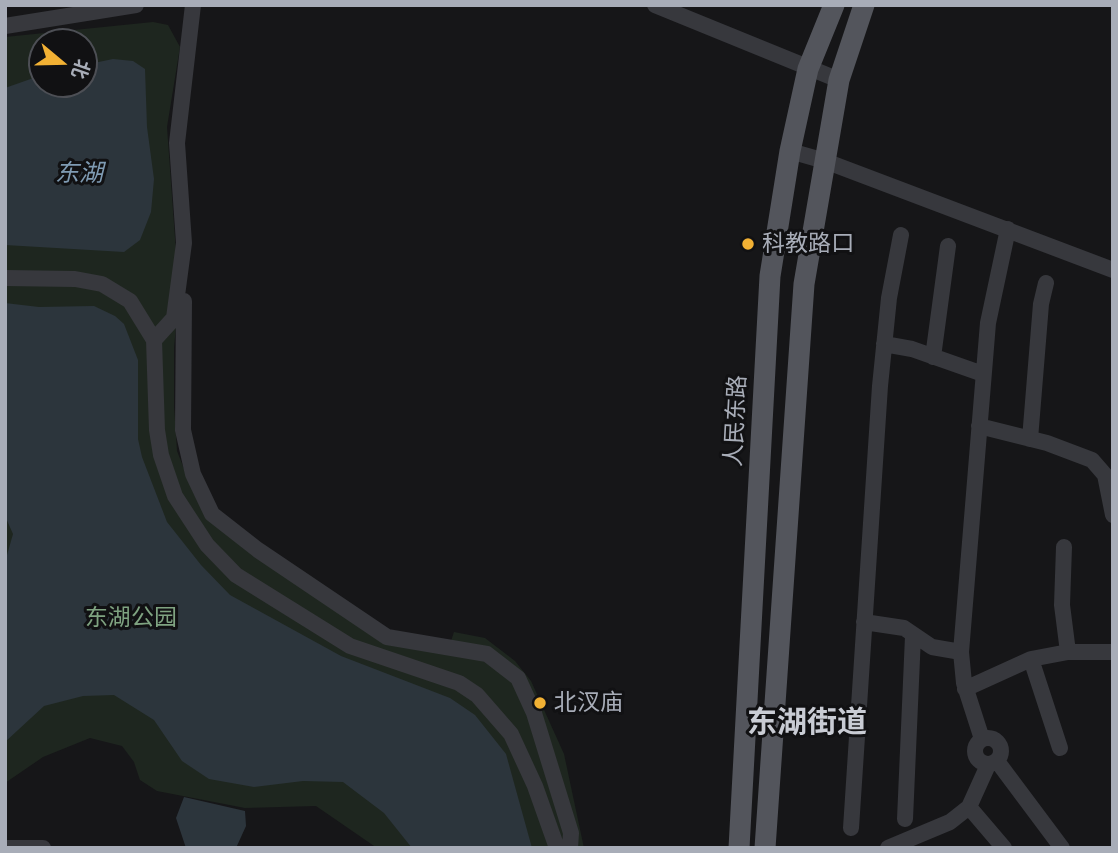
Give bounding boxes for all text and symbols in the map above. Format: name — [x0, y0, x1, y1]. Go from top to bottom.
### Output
north arrow — [28, 28, 98, 98]
text: 北 — [67, 56, 95, 82]
water label: 东湖 — [55, 160, 103, 188]
place label: 科教路口 — [762, 230, 854, 258]
marker: 科教路口 — [740, 236, 756, 252]
street label: 人民东路 — [720, 374, 752, 468]
park label: 东湖公园 — [85, 604, 177, 632]
place label: 北汊庙 — [554, 689, 623, 717]
marker: 北汊庙 — [532, 695, 548, 711]
district label: 东湖街道 — [747, 705, 867, 741]

